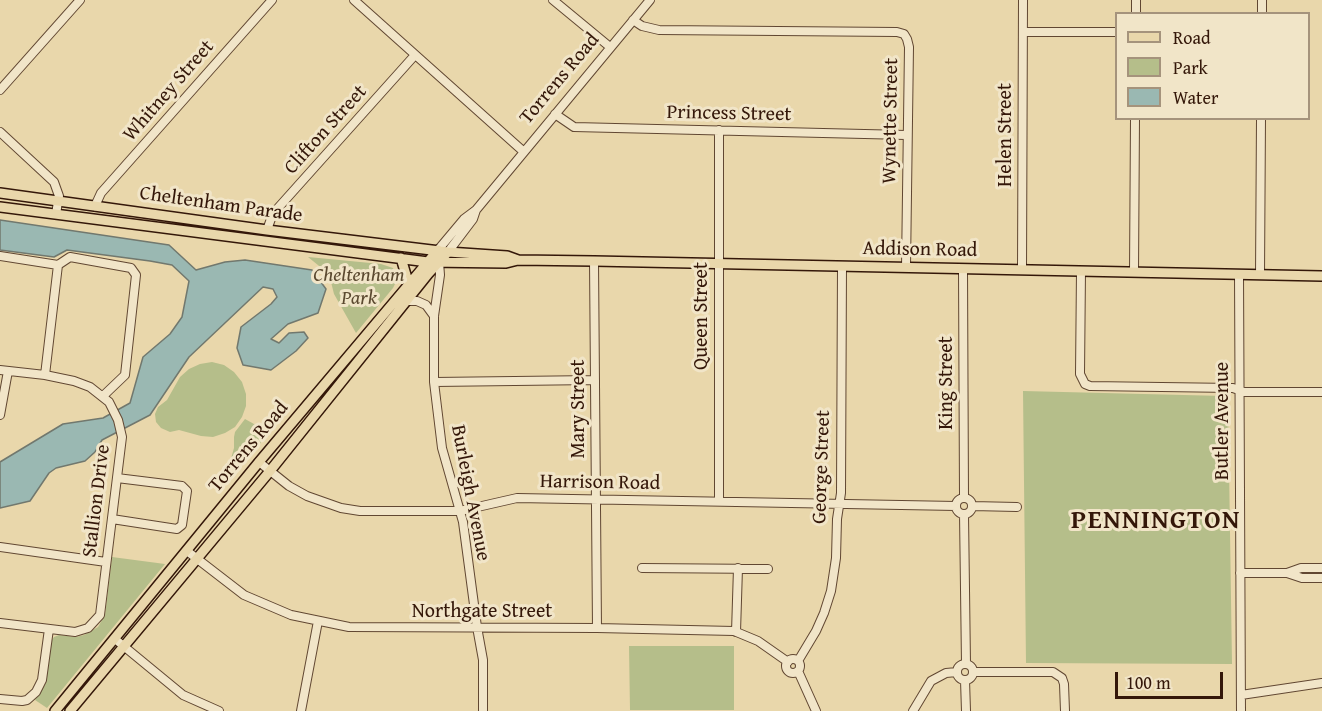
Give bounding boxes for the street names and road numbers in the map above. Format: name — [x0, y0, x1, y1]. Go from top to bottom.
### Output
street label: Torrens Road — [515, 29, 605, 129]
street label: Whitney Street — [118, 35, 220, 147]
street label: Wynette Street — [878, 58, 904, 184]
street label: Clifton Street — [280, 80, 372, 180]
street label: Helen Street — [994, 83, 1018, 187]
street label: Princess Street — [666, 101, 792, 127]
street label: Cheltenham Parade — [138, 182, 304, 228]
street label: Addison Road — [862, 237, 978, 263]
street label: Queen Street — [690, 262, 714, 370]
street label: King Street — [935, 336, 959, 430]
street label: Mary Street — [567, 359, 591, 459]
street label: Butler Avenue — [1211, 362, 1235, 480]
street label: Torrens Road — [204, 397, 294, 497]
street label: George Street — [808, 410, 836, 524]
street label: Burleigh Avenue — [445, 423, 495, 563]
street label: Stallion Drive — [78, 443, 116, 559]
street label: Harrison Road — [540, 470, 660, 496]
street label: Northgate Street — [412, 600, 552, 624]

